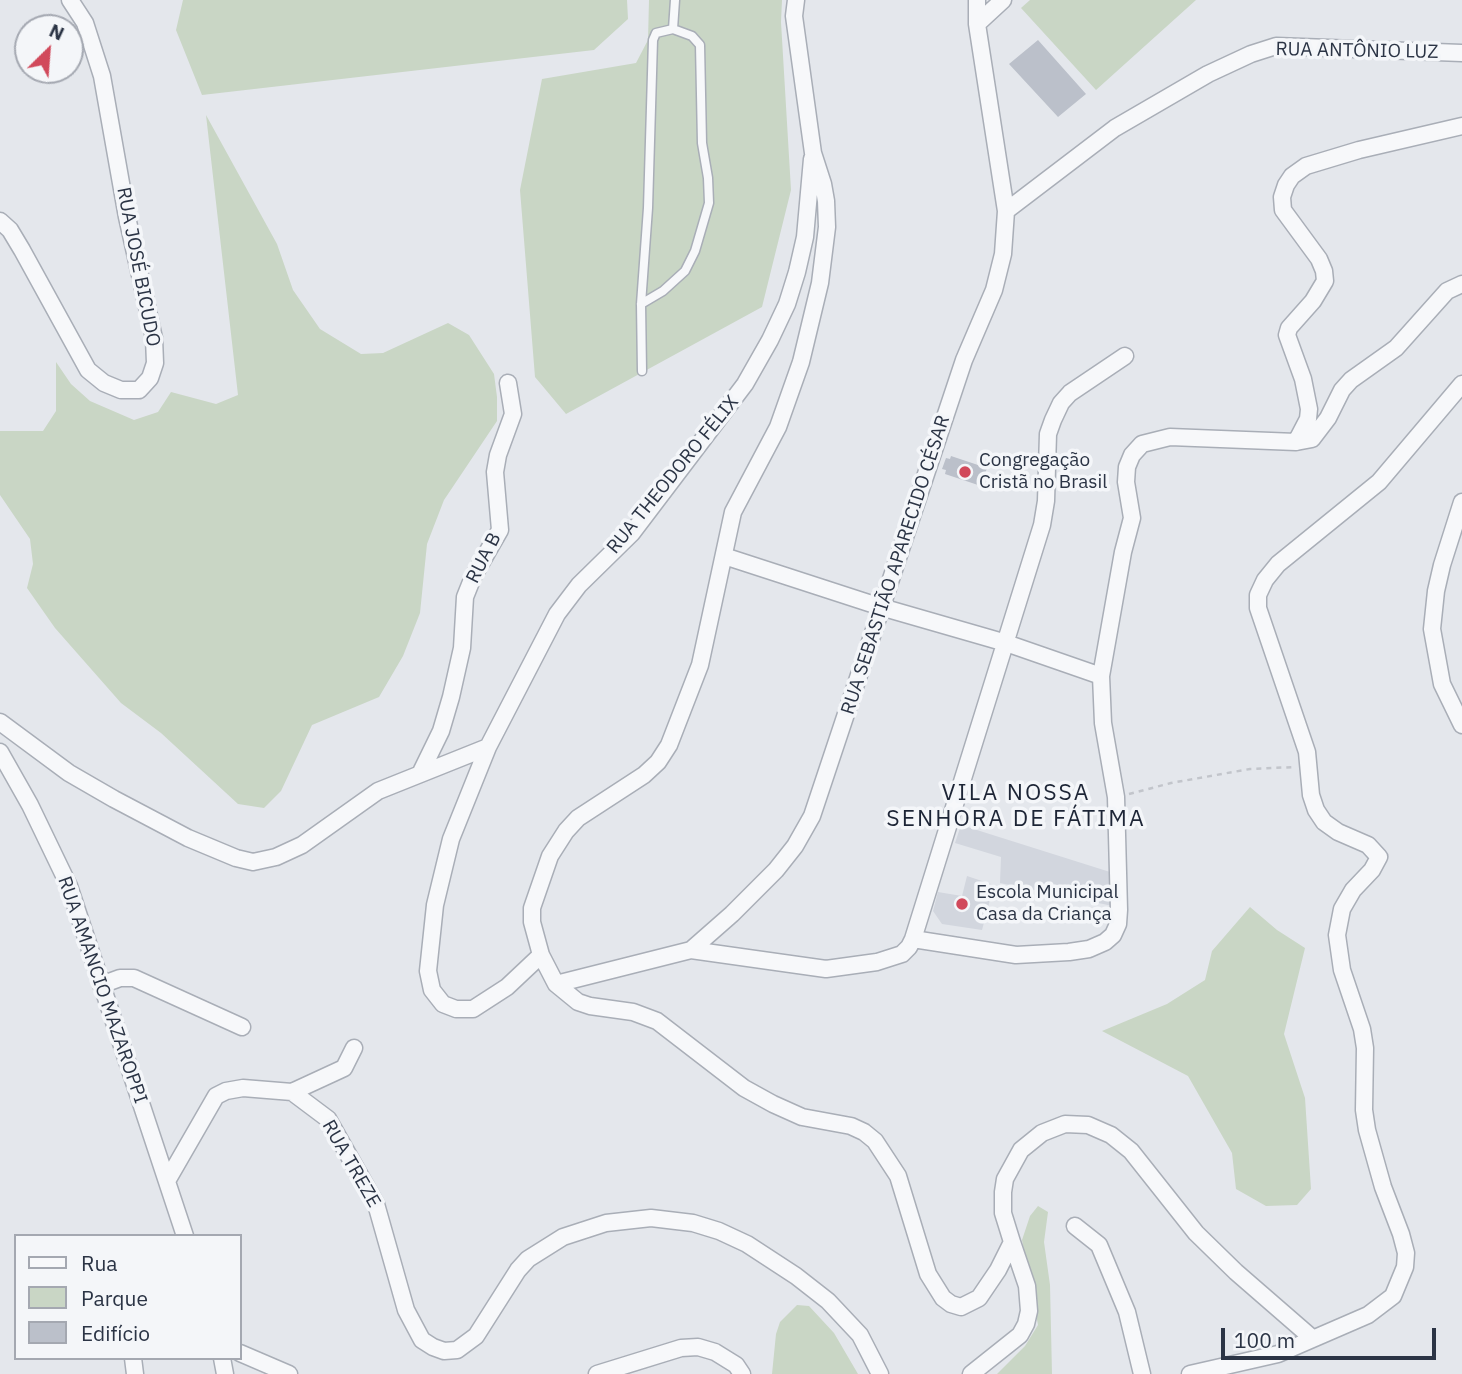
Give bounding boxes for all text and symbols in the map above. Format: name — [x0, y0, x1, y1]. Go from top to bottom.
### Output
north arrow — [14, 14, 84, 84]
text: N — [46, 18, 68, 46]
street label: RUA ANTÔNIO LUZ — [1275, 38, 1439, 64]
street label: RUA JOSÉ BICUDO — [111, 185, 165, 349]
street label: RUA THEODORO FÉLIX — [602, 391, 744, 559]
street label: RUA SEBASTIÃO APARECIDO CÉSAR — [837, 412, 955, 718]
place label: Congregação Cristã no Brasil — [979, 450, 1107, 494]
marker: Congregação Cristã no Brasil — [957, 464, 973, 480]
street label: RUA B — [462, 529, 506, 587]
district label: VILA NOSSA SENHORA DE FÁTIMA — [888, 779, 1144, 833]
street label: RUA AMANCIO MAZAROPPI — [52, 873, 152, 1107]
place label: Escola Municipal Casa da Criança — [976, 882, 1119, 926]
marker: Escola Municipal Casa da Criança — [954, 896, 970, 912]
street label: RUA TREZE — [317, 1116, 385, 1212]
legend — [14, 1234, 242, 1360]
text: Rua — [81, 1249, 118, 1277]
text: Parque — [81, 1284, 148, 1312]
scale bar — [1224, 1314, 1439, 1358]
text: Edifício — [81, 1319, 150, 1347]
text: 100 m — [1234, 1326, 1295, 1354]

